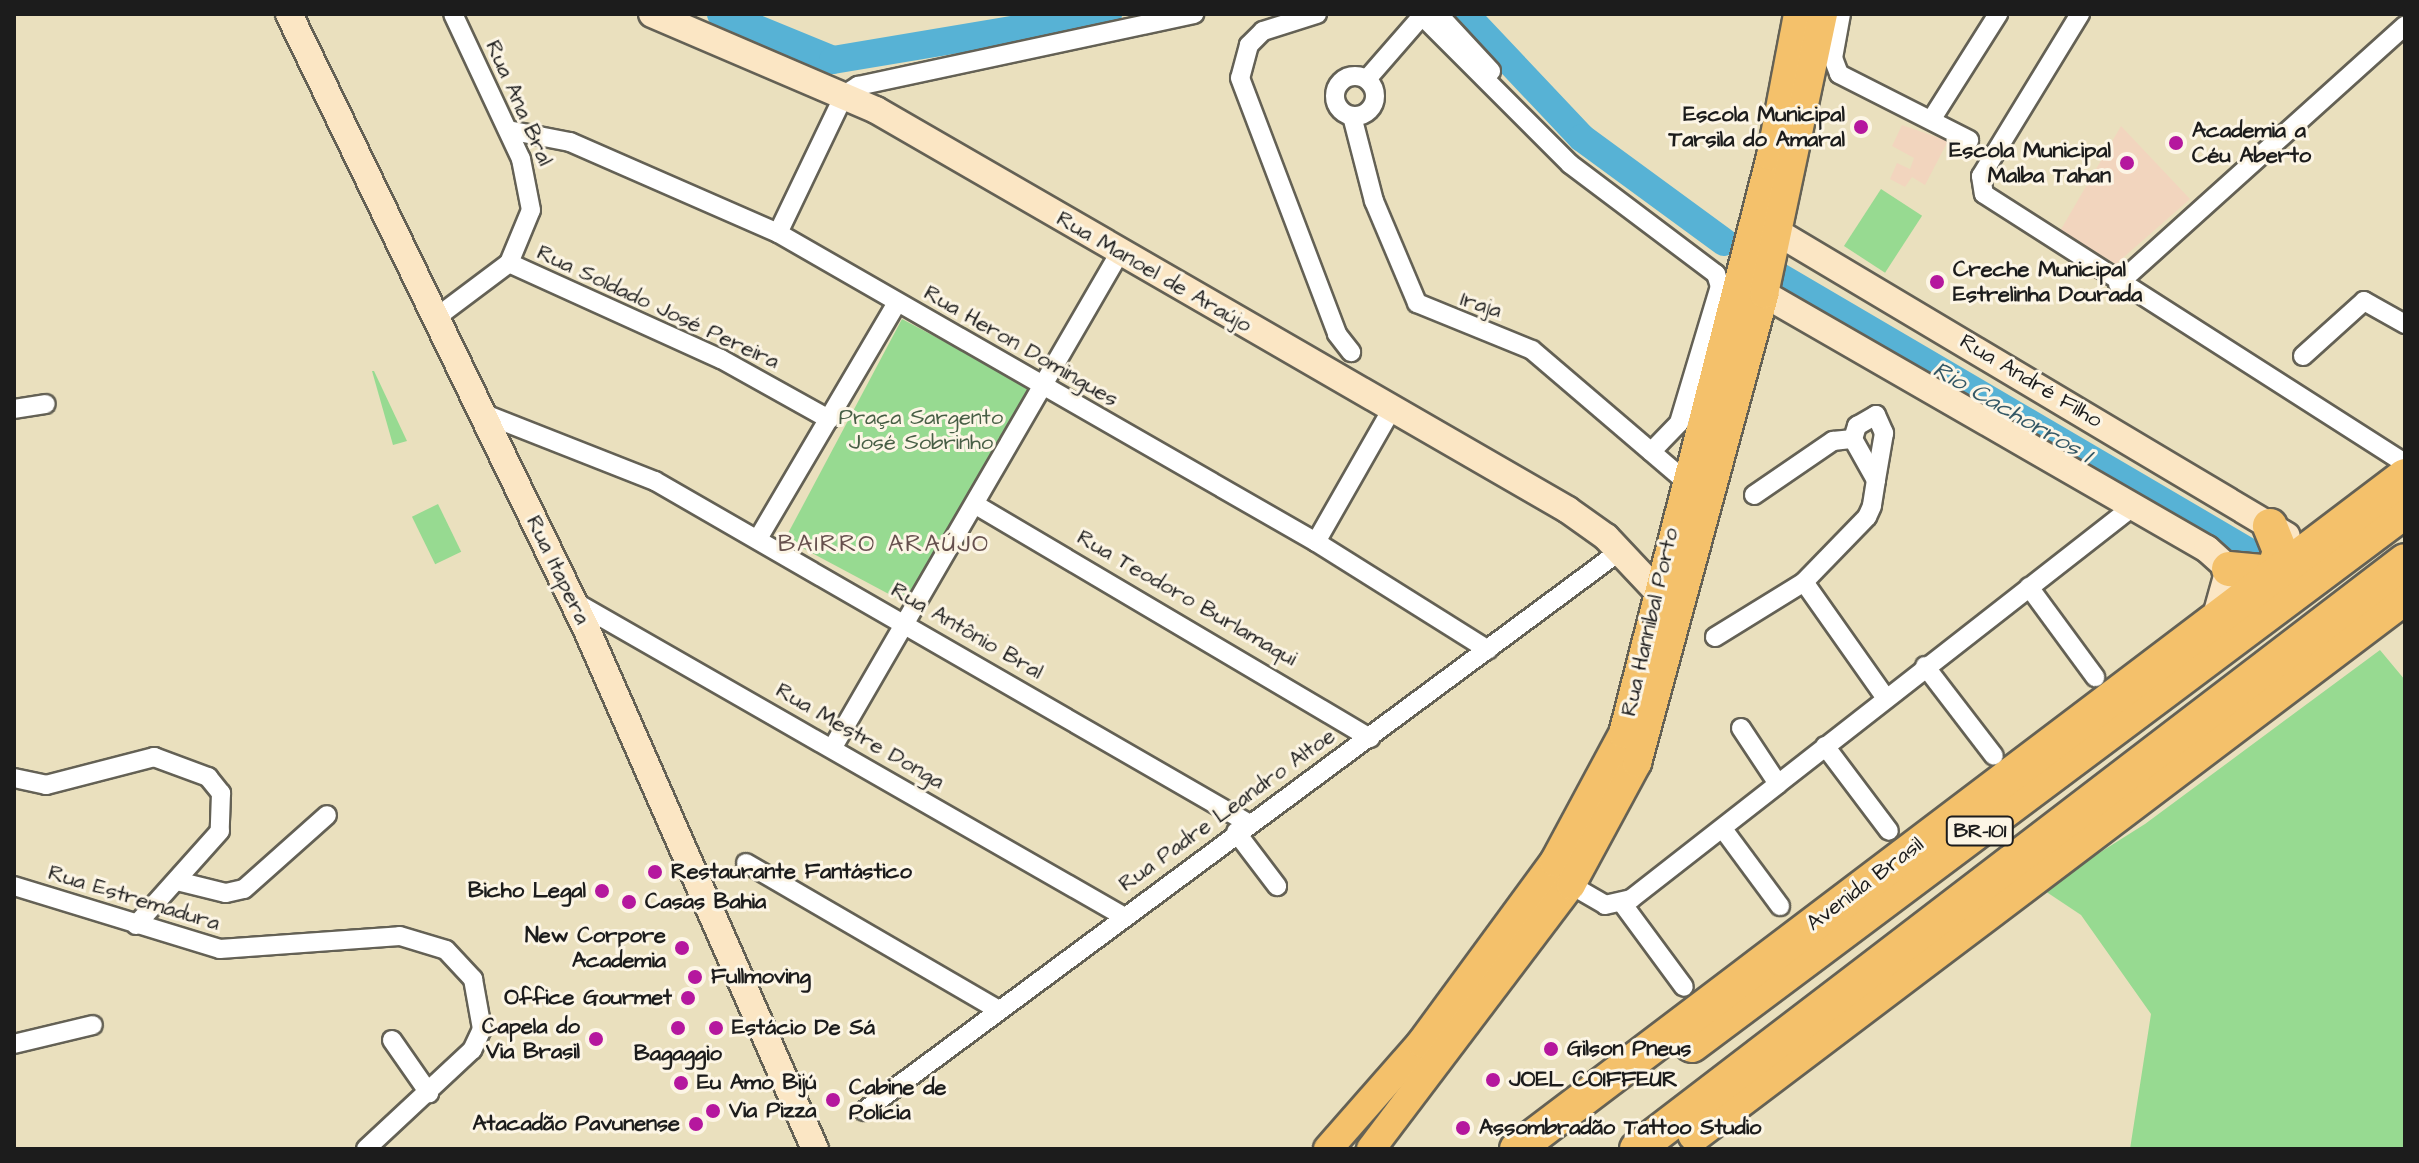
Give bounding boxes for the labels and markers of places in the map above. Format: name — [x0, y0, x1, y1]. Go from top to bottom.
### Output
place label: Escola Municipal Tarsila do Amaral — [1668, 101, 1845, 152]
place label: Academia a Céu Aberto — [2192, 117, 2311, 168]
marker: Escola Municipal Tarsila do Amaral — [1852, 118, 1870, 136]
marker: Academia a Céu Aberto — [2167, 134, 2185, 152]
place label: Escola Municipal Malba Tahan — [1949, 137, 2111, 188]
marker: Escola Municipal Malba Tahan — [2118, 154, 2136, 172]
place label: Creche Municipal Estrelinha Dourada — [1953, 256, 2142, 308]
marker: Creche Municipal Estrelinha Dourada — [1928, 273, 1946, 291]
place label: Restaurante Fantástico — [671, 859, 912, 885]
marker: Restaurante Fantástico — [646, 863, 664, 881]
place label: Bicho Legal — [468, 878, 586, 904]
marker: Bicho Legal — [593, 882, 611, 900]
place label: Casas Bahia — [645, 889, 766, 915]
marker: Casas Bahia — [620, 893, 638, 911]
place label: New Corpore Academia — [525, 922, 666, 974]
marker: New Corpore Academia — [673, 939, 691, 957]
place label: Fullmoving — [711, 964, 811, 990]
marker: Fullmoving — [686, 968, 704, 986]
place label: Office Gourmet — [504, 985, 672, 1011]
marker: Office Gourmet — [679, 989, 697, 1007]
place label: Capela do Via Brasil — [482, 1013, 580, 1064]
place label: Estácio De Sá — [732, 1015, 875, 1041]
marker: Bagaggio — [669, 1019, 687, 1037]
marker: Estácio De Sá — [707, 1019, 725, 1037]
marker: Capela do Via Brasil — [587, 1030, 605, 1048]
place label: Gilson Pneus — [1567, 1036, 1691, 1062]
marker: Gilson Pneus — [1542, 1040, 1560, 1058]
place label: Bagaggio — [634, 1041, 722, 1067]
place label: JOEL COIFFEUR — [1509, 1067, 1678, 1093]
place label: Eu Amo Bijú — [697, 1070, 816, 1096]
marker: JOEL COIFFEUR — [1484, 1071, 1502, 1089]
marker: Eu Amo Bijú — [672, 1074, 690, 1092]
place label: Cabine de Polícia — [849, 1074, 946, 1126]
marker: Cabine de Polícia — [824, 1091, 842, 1109]
place label: Via Pizza — [729, 1098, 816, 1124]
marker: Via Pizza — [704, 1102, 722, 1120]
place label: Atacadão Pavunense — [472, 1111, 680, 1137]
marker: Atacadão Pavunense — [687, 1115, 705, 1133]
place label: Assombradão Tattoo Studio — [1479, 1115, 1761, 1141]
marker: Assombradão Tattoo Studio — [1454, 1119, 1472, 1137]

